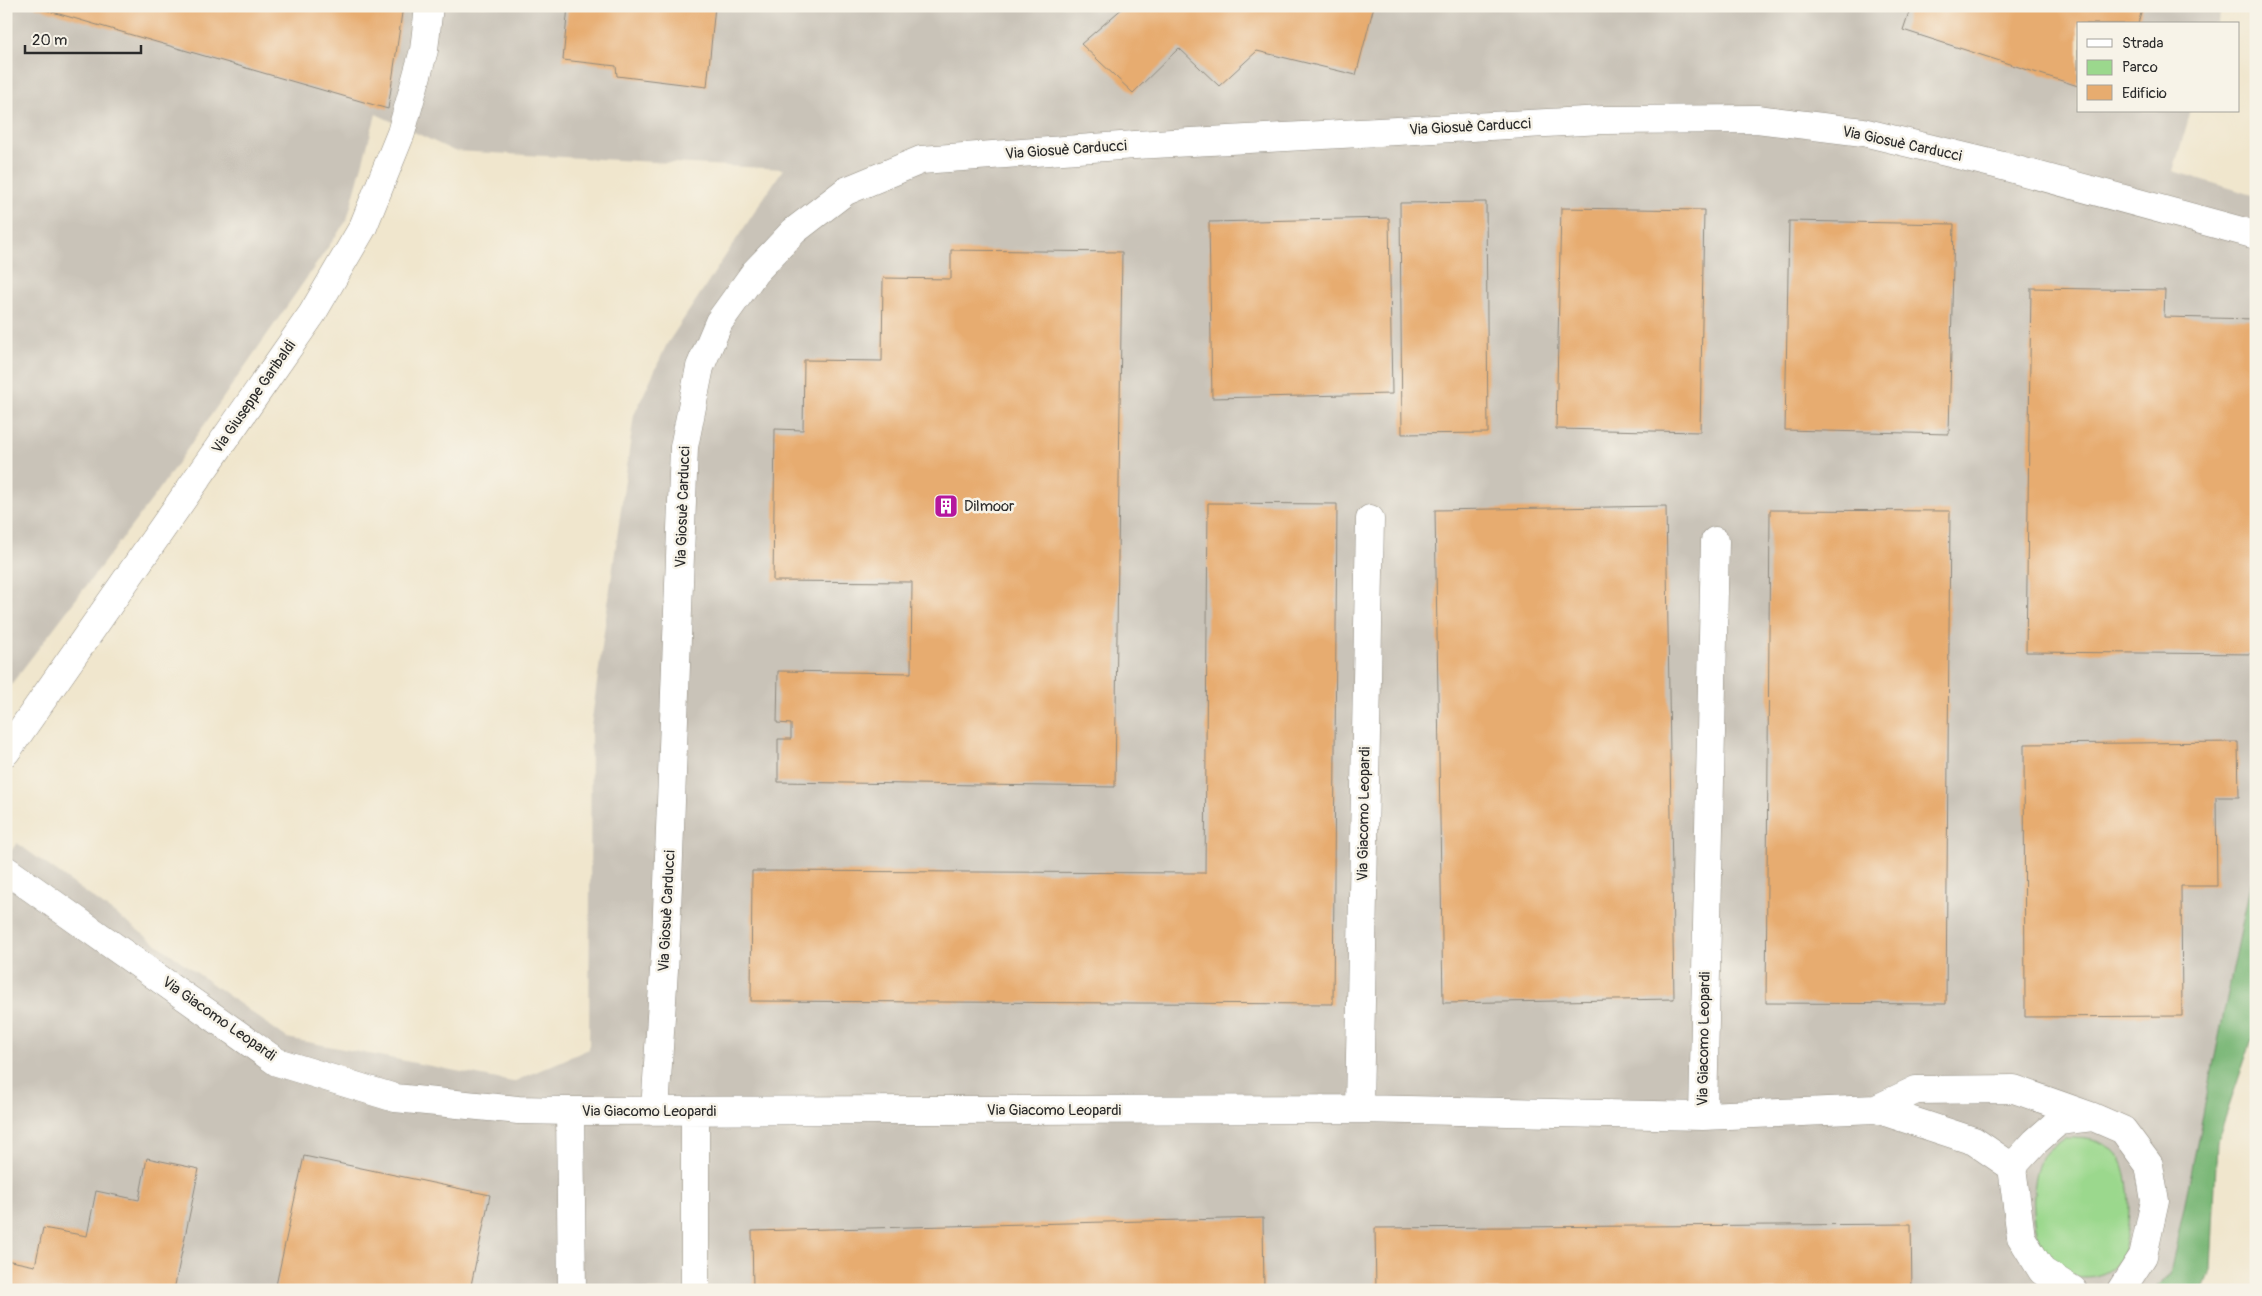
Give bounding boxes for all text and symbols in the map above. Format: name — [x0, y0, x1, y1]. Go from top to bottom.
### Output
scale bar — [25, 22, 141, 54]
legend — [2077, 22, 2240, 112]
text: 20 m — [32, 31, 67, 50]
text: Strada — [2122, 34, 2163, 53]
text: Parco — [2122, 58, 2158, 77]
text: Edificio — [2122, 84, 2167, 103]
street label: Via Giosuè Carducci — [1409, 114, 1532, 140]
street label: Via Giosuè Carducci — [1840, 122, 1964, 166]
street label: Via Giosuè Carducci — [1005, 136, 1128, 164]
street label: Via Giuseppe Garibaldi — [208, 336, 300, 457]
street label: Via Giosuè Carducci — [671, 445, 695, 568]
building icon: Dilmoor — [933, 493, 959, 519]
place label: Dilmoor — [964, 497, 1015, 516]
street label: Via Giacomo Leopardi — [1353, 746, 1375, 881]
street label: Via Giosuè Carducci — [654, 849, 680, 972]
street label: Via Giacomo Leopardi — [1693, 971, 1715, 1106]
street label: Via Giacomo Leopardi — [158, 973, 280, 1066]
street label: Via Giacomo Leopardi — [987, 1101, 1122, 1120]
street label: Via Giacomo Leopardi — [582, 1102, 717, 1121]

